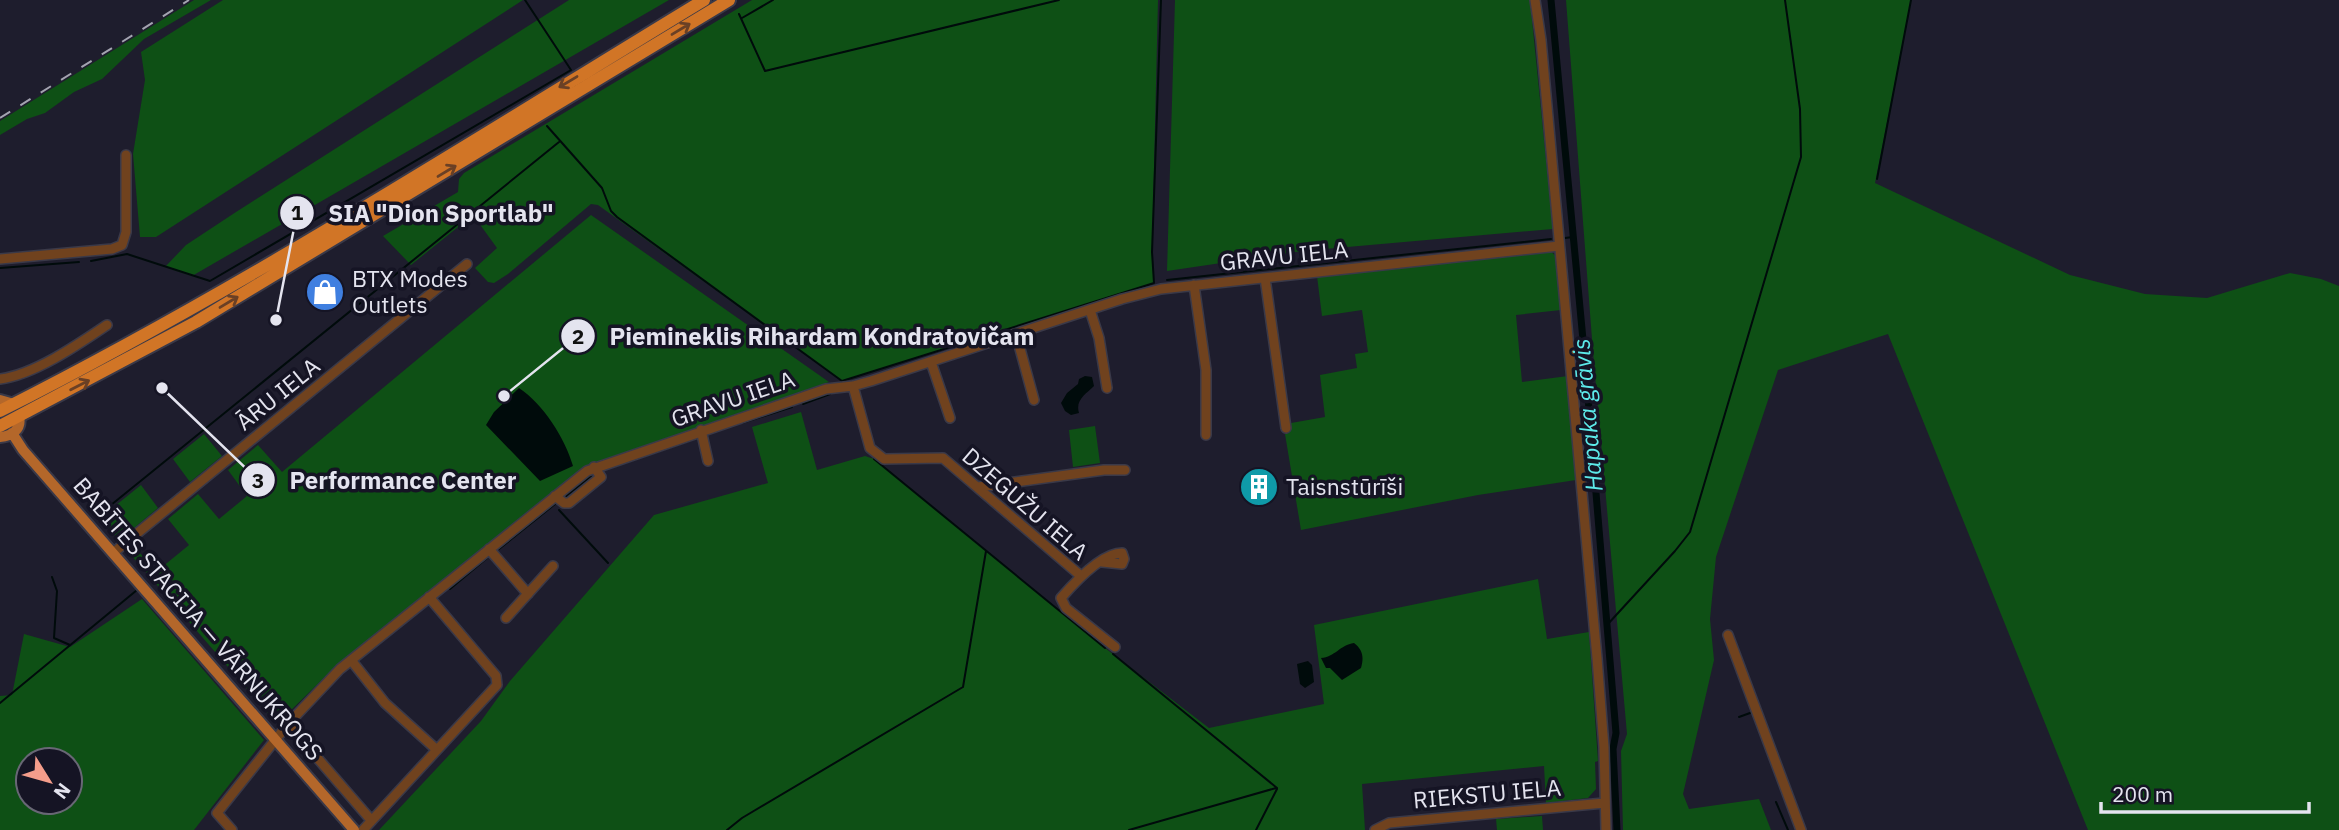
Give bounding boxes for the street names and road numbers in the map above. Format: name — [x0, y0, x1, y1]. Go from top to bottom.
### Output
street label: GRAVU IELA — [1218, 233, 1350, 277]
street label: ĀRU IELA — [229, 350, 326, 436]
street label: GRAVU IELA — [667, 363, 799, 433]
street label: DZEGUŽU IELA — [957, 440, 1095, 566]
street label: BABĪTES STACIJA — VĀRNUKROGS — [67, 470, 330, 766]
street label: RIEKSTU IELA — [1412, 772, 1562, 814]

